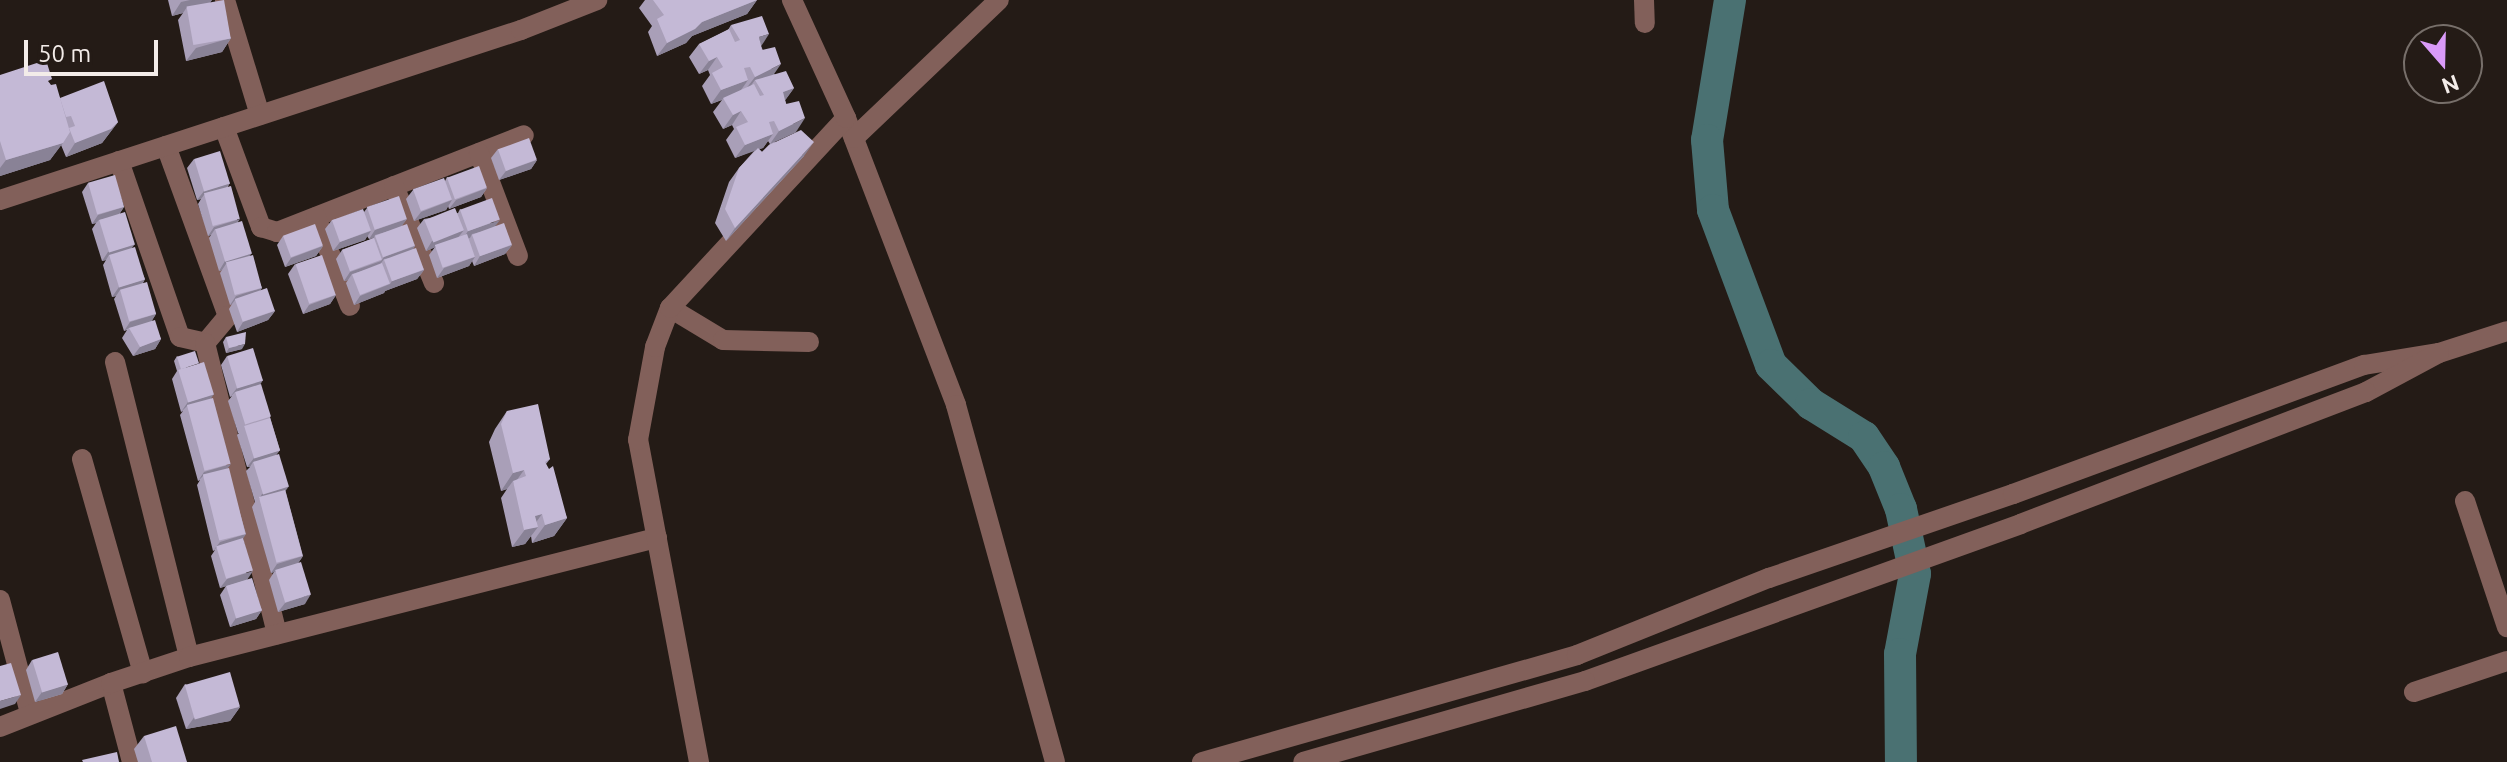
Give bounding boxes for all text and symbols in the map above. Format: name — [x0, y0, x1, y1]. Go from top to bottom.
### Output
scale bar — [28, 24, 162, 74]
north arrow — [2403, 24, 2483, 104]
text: 50 m — [38, 40, 91, 67]
text: N — [2439, 71, 2463, 100]

